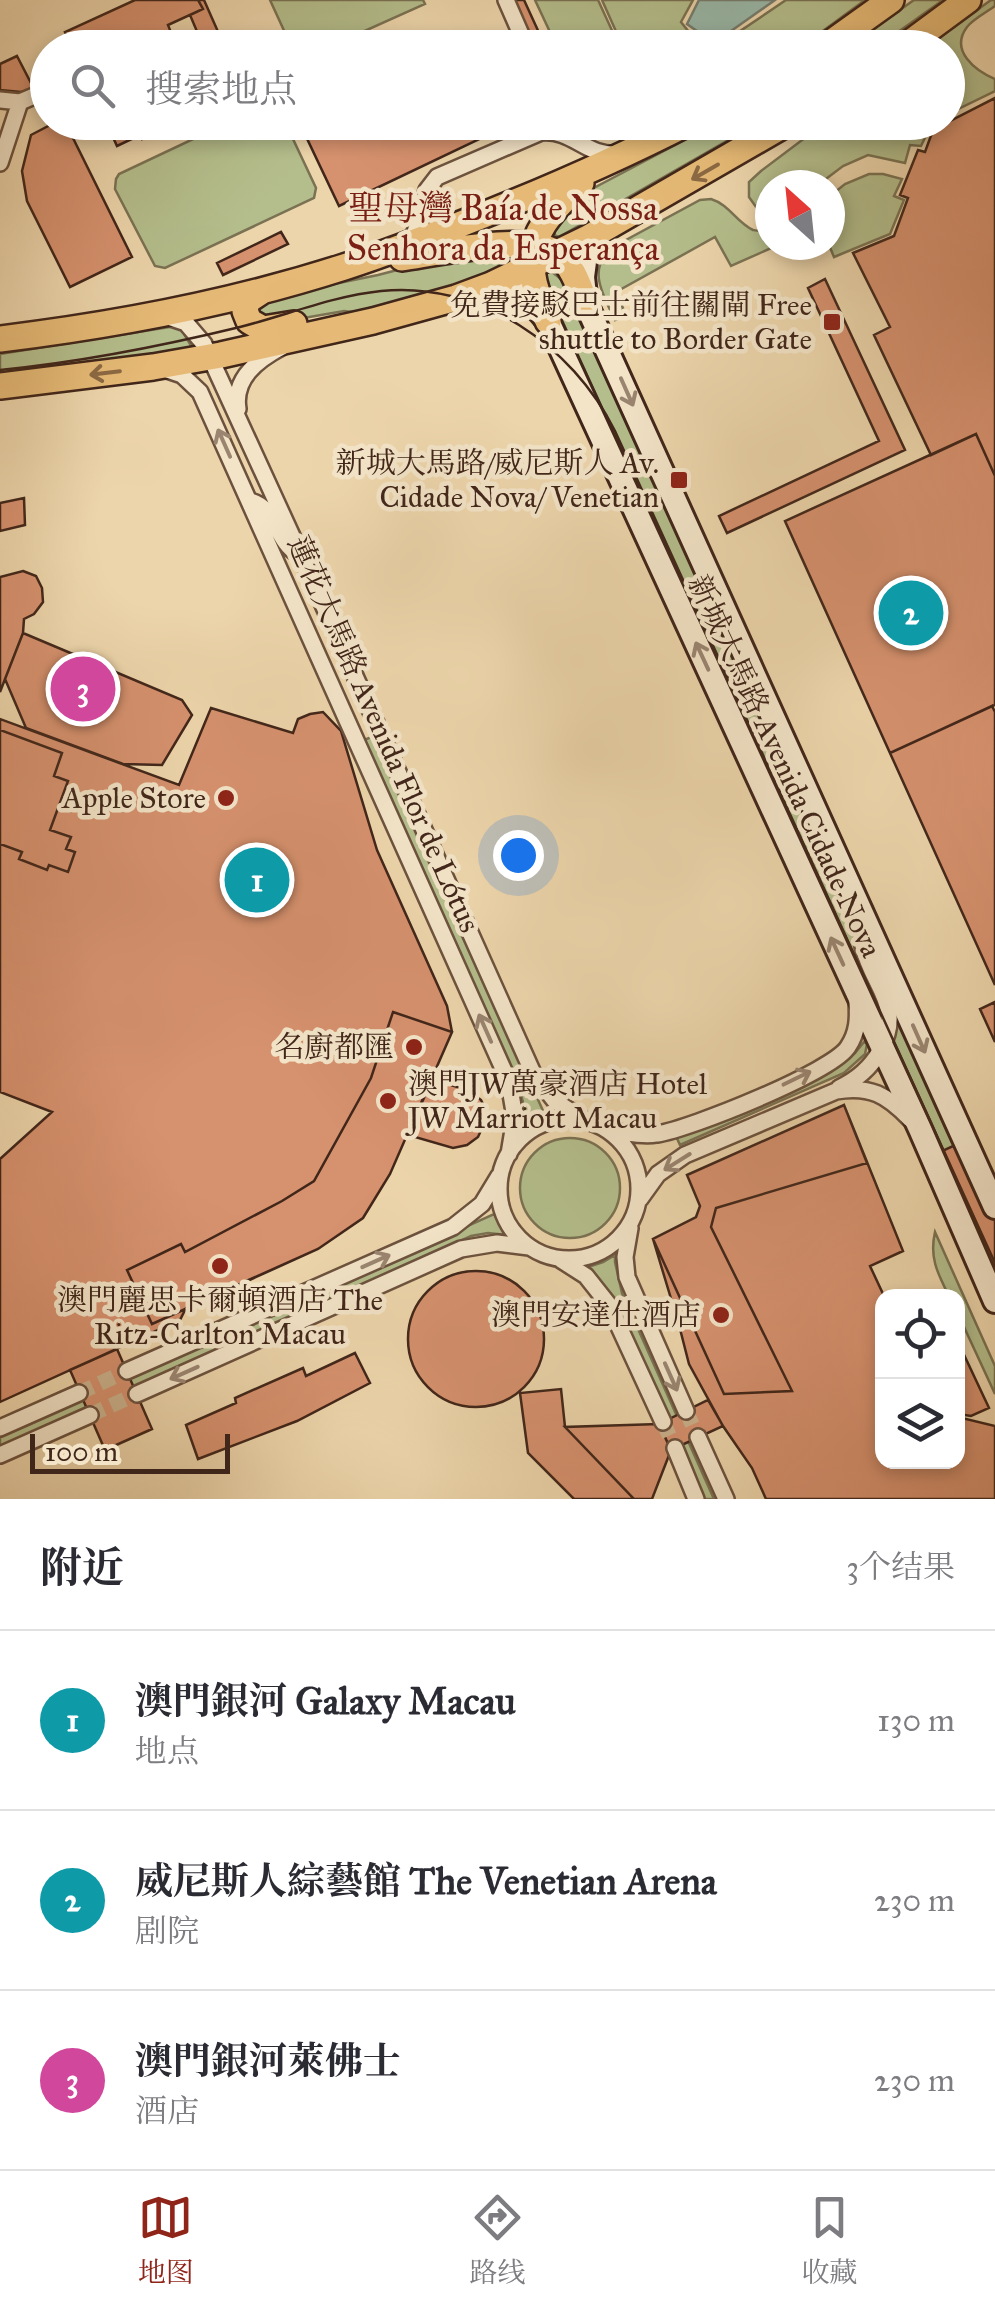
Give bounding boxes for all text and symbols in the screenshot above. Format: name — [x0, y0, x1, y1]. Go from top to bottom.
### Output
search box — [30, 30, 965, 140]
icon: search — [65, 58, 120, 113]
text: 搜索地点 — [145, 66, 297, 112]
one-way arrow — [691, 162, 720, 182]
north arrow — [755, 170, 845, 260]
district label: 聖母灣 Baía de Nossa Senhora da Esperança — [347, 187, 659, 270]
place label: 免費接駁巴士前往關閘 Free shuttle to Border Gate — [451, 287, 812, 357]
marker: 免費接駁巴士前往關閘 Free shuttle to Border Gate — [821, 311, 843, 333]
one-way arrow — [90, 364, 122, 382]
one-way arrow — [618, 376, 637, 406]
one-way arrow — [214, 428, 232, 459]
place label: 新城大馬路/威尼斯人 Av. Cidade Nova/ Venetian — [336, 445, 659, 515]
marker: 新城大馬路/威尼斯人 Av. Cidade Nova/ Venetian — [668, 469, 690, 491]
street label: 蓮花大馬路 Avenida Flor de Lótus — [280, 530, 488, 938]
street label: 新城大馬路 Avenida Cidade Nova — [680, 569, 890, 963]
pin: 2 — [878, 576, 944, 650]
one-way arrow — [692, 641, 710, 672]
pin: 3 — [51, 652, 116, 726]
place label: Apple Store — [60, 780, 206, 816]
marker: Apple Store — [215, 787, 237, 809]
your location — [493, 830, 544, 881]
pin: 1 — [224, 842, 290, 918]
one-way arrow — [827, 936, 845, 967]
one-way arrow — [475, 1013, 493, 1044]
one-way arrow — [911, 1023, 930, 1053]
place label: 名廚都匯 — [274, 1029, 394, 1065]
marker: 名廚都匯 — [403, 1036, 425, 1058]
place label: 澳門JW萬豪酒店 Hotel JW Marriott Macau — [405, 1066, 708, 1136]
one-way arrow — [781, 1068, 811, 1087]
marker: 澳門JW萬豪酒店 Hotel JW Marriott Macau — [377, 1090, 399, 1112]
one-way arrow — [663, 1152, 692, 1172]
one-way arrow — [360, 1251, 391, 1269]
marker: 澳門麗思卡爾頓酒店 The Ritz-Carlton Macau — [209, 1255, 231, 1277]
place label: 澳門麗思卡爾頓酒店 The Ritz-Carlton Macau — [57, 1282, 383, 1352]
map controls — [875, 1289, 965, 1469]
button: locate — [875, 1289, 965, 1379]
place label: 澳門安達仕酒店 — [491, 1297, 701, 1333]
marker: 澳門安達仕酒店 — [710, 1304, 732, 1326]
one-way arrow — [663, 1361, 681, 1392]
one-way arrow — [169, 1365, 199, 1384]
button: layers — [875, 1379, 965, 1469]
scale bar — [30, 1429, 230, 1474]
text: 100 m — [45, 1434, 118, 1469]
text: 附近 — [40, 1542, 124, 1594]
text: 3个结果 — [846, 1548, 955, 1587]
text: 澳門銀河 Galaxy Macau — [135, 1678, 516, 1724]
text: 1 — [66, 1701, 79, 1740]
text: 130 m — [877, 1701, 955, 1740]
text: 地点 — [135, 1732, 199, 1771]
text: 威尼斯人綜藝館 The Venetian Arena — [135, 1858, 717, 1904]
text: 2 — [65, 1881, 80, 1920]
text: 230 m — [874, 1881, 955, 1920]
text: 剧院 — [135, 1912, 199, 1951]
text: 澳門銀河萊佛士 — [135, 2038, 401, 2084]
text: 3 — [66, 2061, 79, 2100]
text: 230 m — [874, 2061, 955, 2100]
text: 酒店 — [135, 2092, 199, 2131]
tab: 地图 — [138, 2190, 194, 2290]
tab: 路线 — [469, 2190, 525, 2290]
tab: 收藏 — [801, 2190, 857, 2290]

